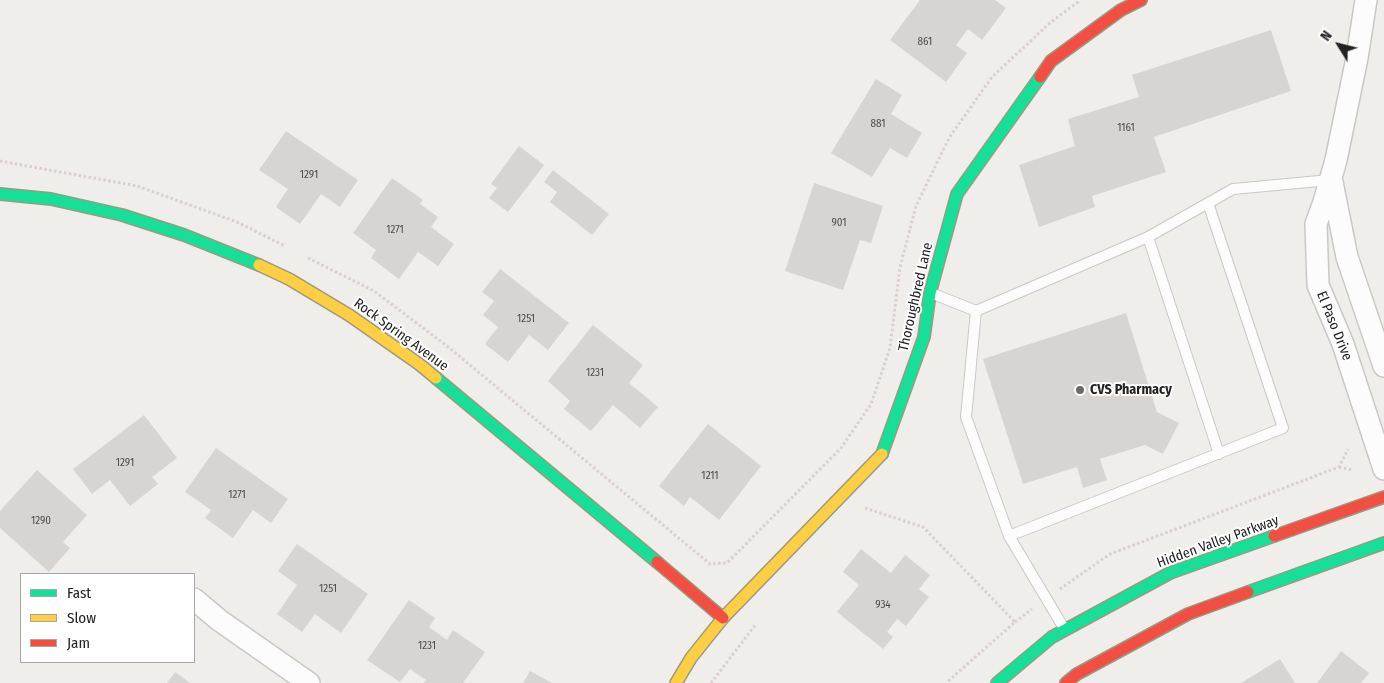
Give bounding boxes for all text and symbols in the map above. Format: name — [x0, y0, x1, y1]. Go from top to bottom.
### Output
north arrow — [1314, 20, 1364, 70]
text: N — [1317, 28, 1336, 44]
house number: 861 — [918, 35, 932, 49]
house number: 881 — [870, 117, 886, 131]
house number: 1161 — [1117, 121, 1135, 135]
house number: 1291 — [300, 168, 318, 182]
house number: 901 — [831, 216, 847, 230]
house number: 1271 — [386, 223, 404, 237]
street label: Thoroughbred Lane — [895, 241, 937, 353]
street label: El Paso Drive — [1313, 289, 1355, 363]
street label: Rock Spring Avenue — [350, 295, 452, 375]
house number: 1251 — [517, 312, 535, 326]
house number: 1231 — [586, 366, 604, 380]
place label: CVS Pharmacy — [1090, 382, 1172, 398]
marker: CVS Pharmacy — [1074, 384, 1086, 396]
house number: 1291 — [116, 456, 134, 470]
house number: 1211 — [701, 469, 719, 483]
house number: 1271 — [228, 488, 246, 502]
street label: Hidden Valley Parkway — [1155, 512, 1281, 572]
house number: 1290 — [31, 514, 51, 528]
legend — [20, 573, 195, 663]
house number: 1251 — [319, 582, 337, 596]
text: Fast — [67, 584, 91, 602]
house number: 934 — [875, 598, 891, 612]
text: Slow — [67, 609, 96, 627]
text: Jam — [67, 634, 90, 652]
house number: 1231 — [418, 639, 436, 653]

